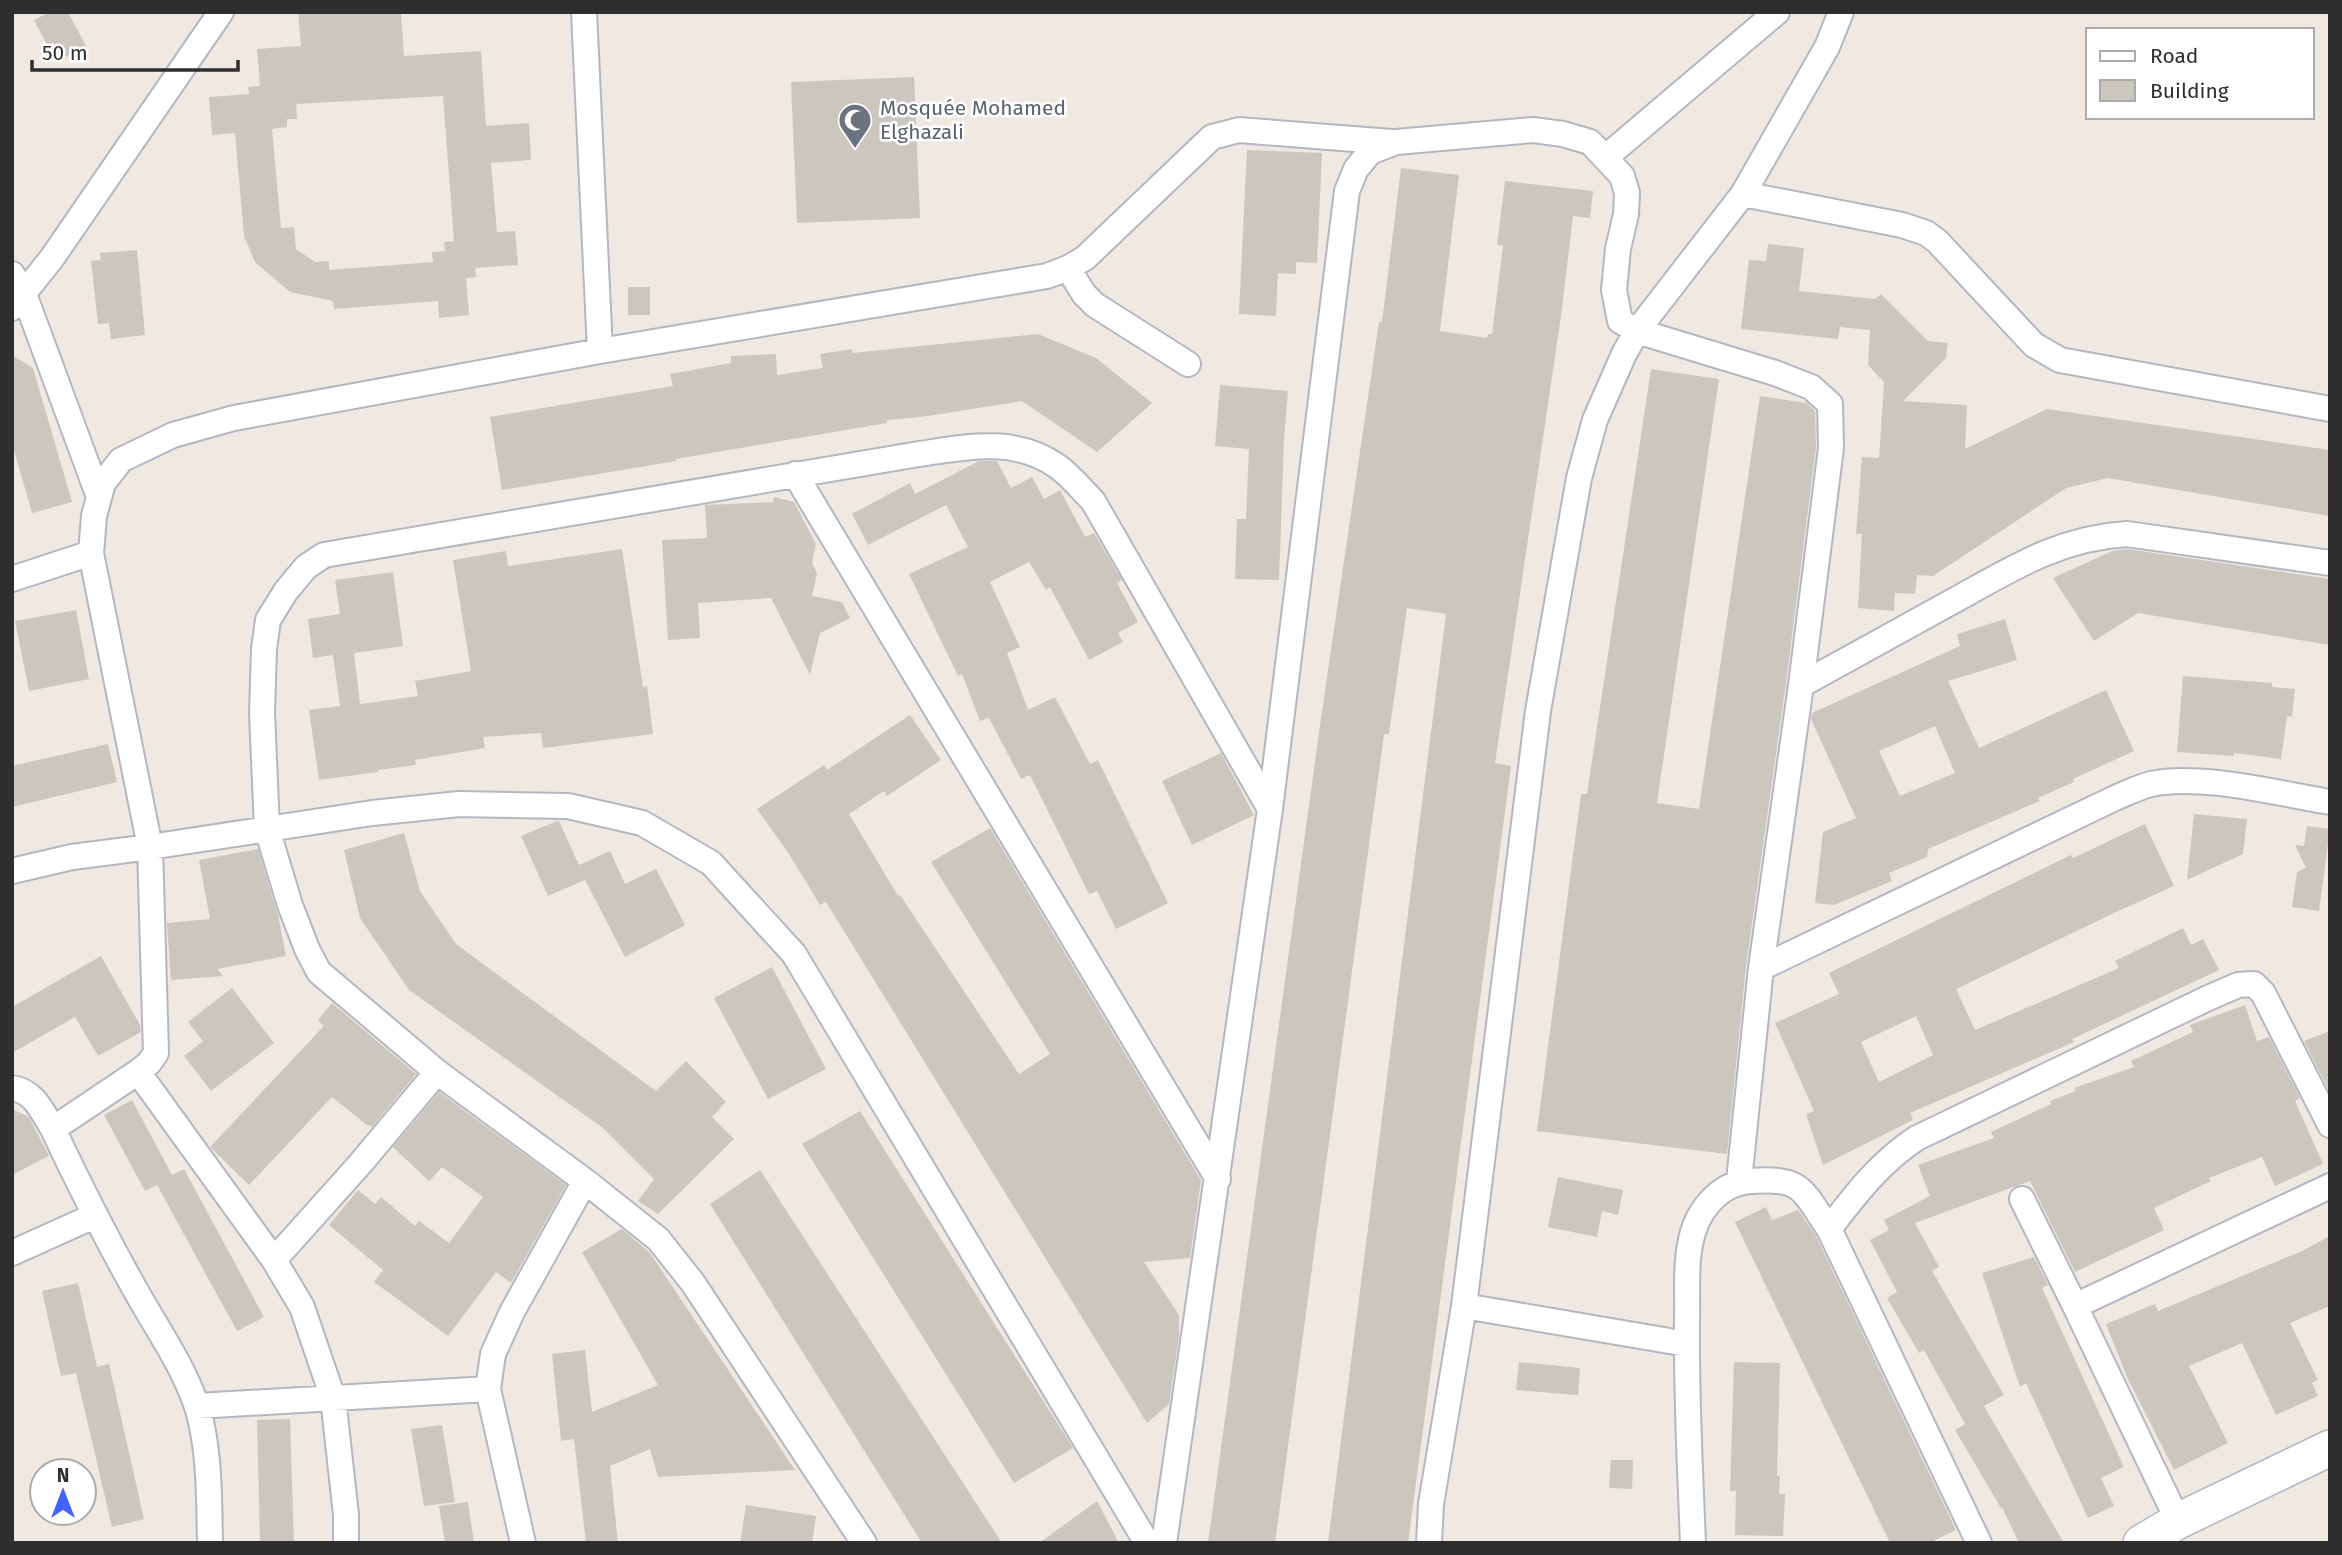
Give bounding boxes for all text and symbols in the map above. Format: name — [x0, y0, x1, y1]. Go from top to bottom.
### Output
scale bar — [32, 28, 238, 72]
legend — [2086, 28, 2314, 119]
text: 50 m — [42, 40, 88, 66]
text: Road — [2150, 43, 2198, 69]
text: Building — [2150, 78, 2229, 104]
place label: Mosquée Mohamed Elghazali — [880, 95, 1066, 145]
mosque icon: Mosquée Mohamed Elghazali — [836, 101, 874, 150]
north arrow — [28, 1457, 98, 1527]
text: N — [57, 1464, 69, 1487]

